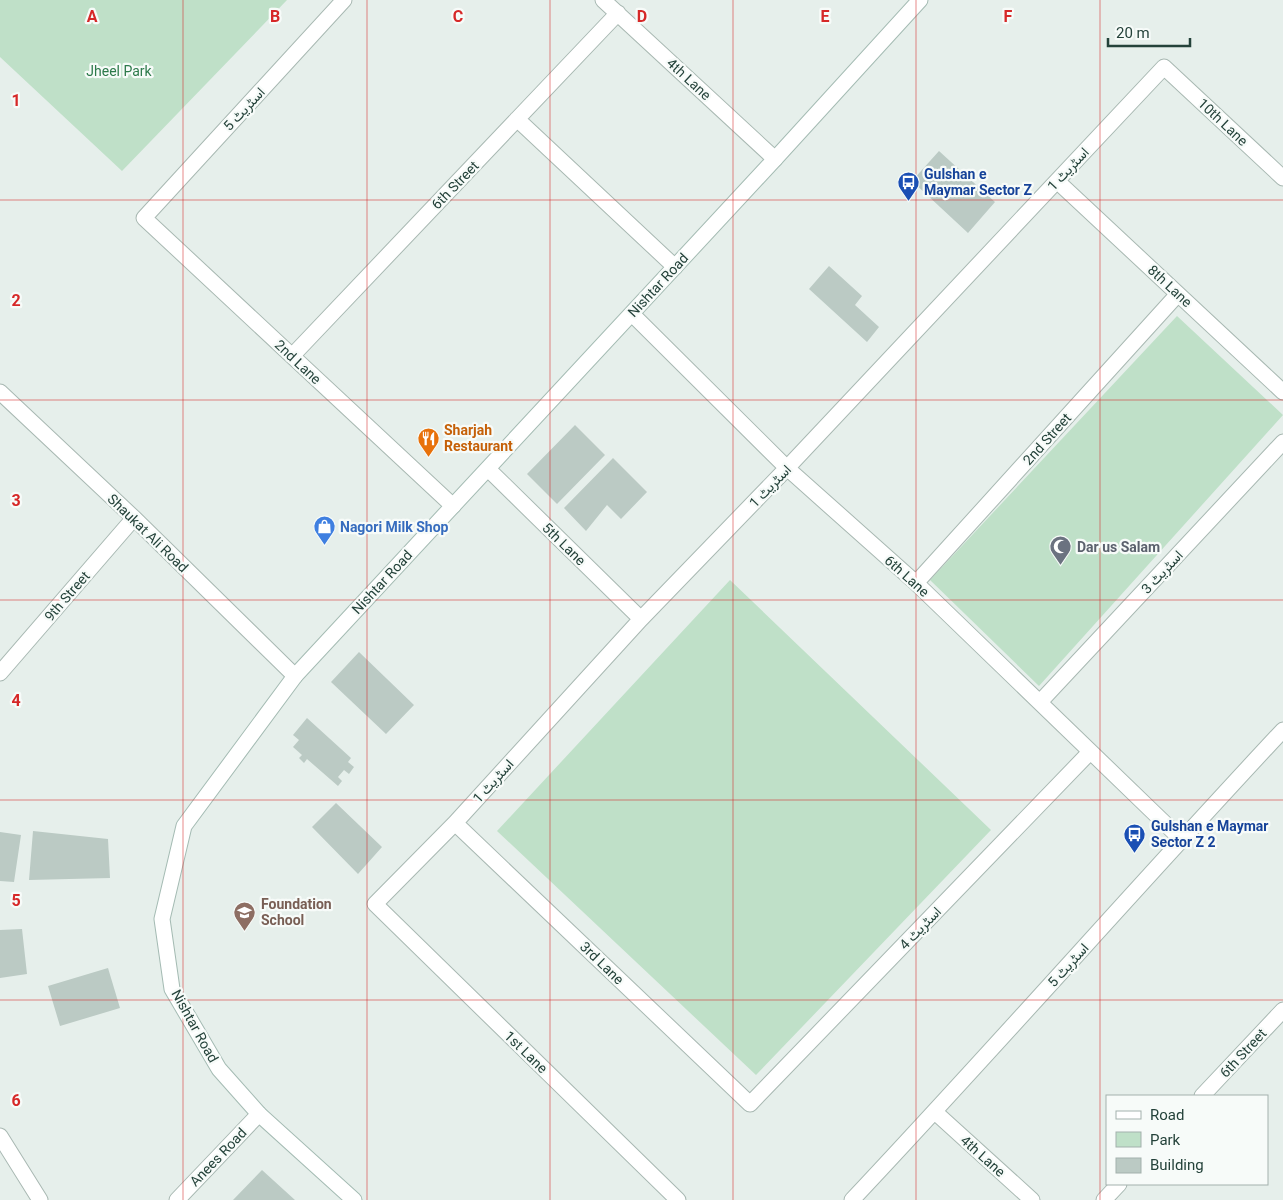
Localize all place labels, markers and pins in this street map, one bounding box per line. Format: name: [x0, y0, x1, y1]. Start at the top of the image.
place label: Gulshan e Maymar Sector Z: [924, 166, 1032, 198]
bus stop icon: Gulshan e Maymar Sector Z: [896, 170, 920, 201]
place label: Sharjah Restaurant: [444, 422, 513, 454]
restaurant icon: Sharjah Restaurant: [416, 426, 440, 457]
shop icon: Nagori Milk Shop: [312, 515, 336, 546]
place label: Nagori Milk Shop: [340, 519, 449, 535]
mosque icon: Dar us Salam: [1049, 535, 1073, 566]
place label: Dar us Salam: [1077, 539, 1160, 555]
place label: Gulshan e Maymar Sector Z 2: [1151, 818, 1268, 850]
bus stop icon: Gulshan e Maymar Sector Z 2: [1123, 822, 1147, 853]
place label: Foundation School: [261, 896, 332, 928]
school or university icon: Foundation School: [233, 900, 257, 931]

